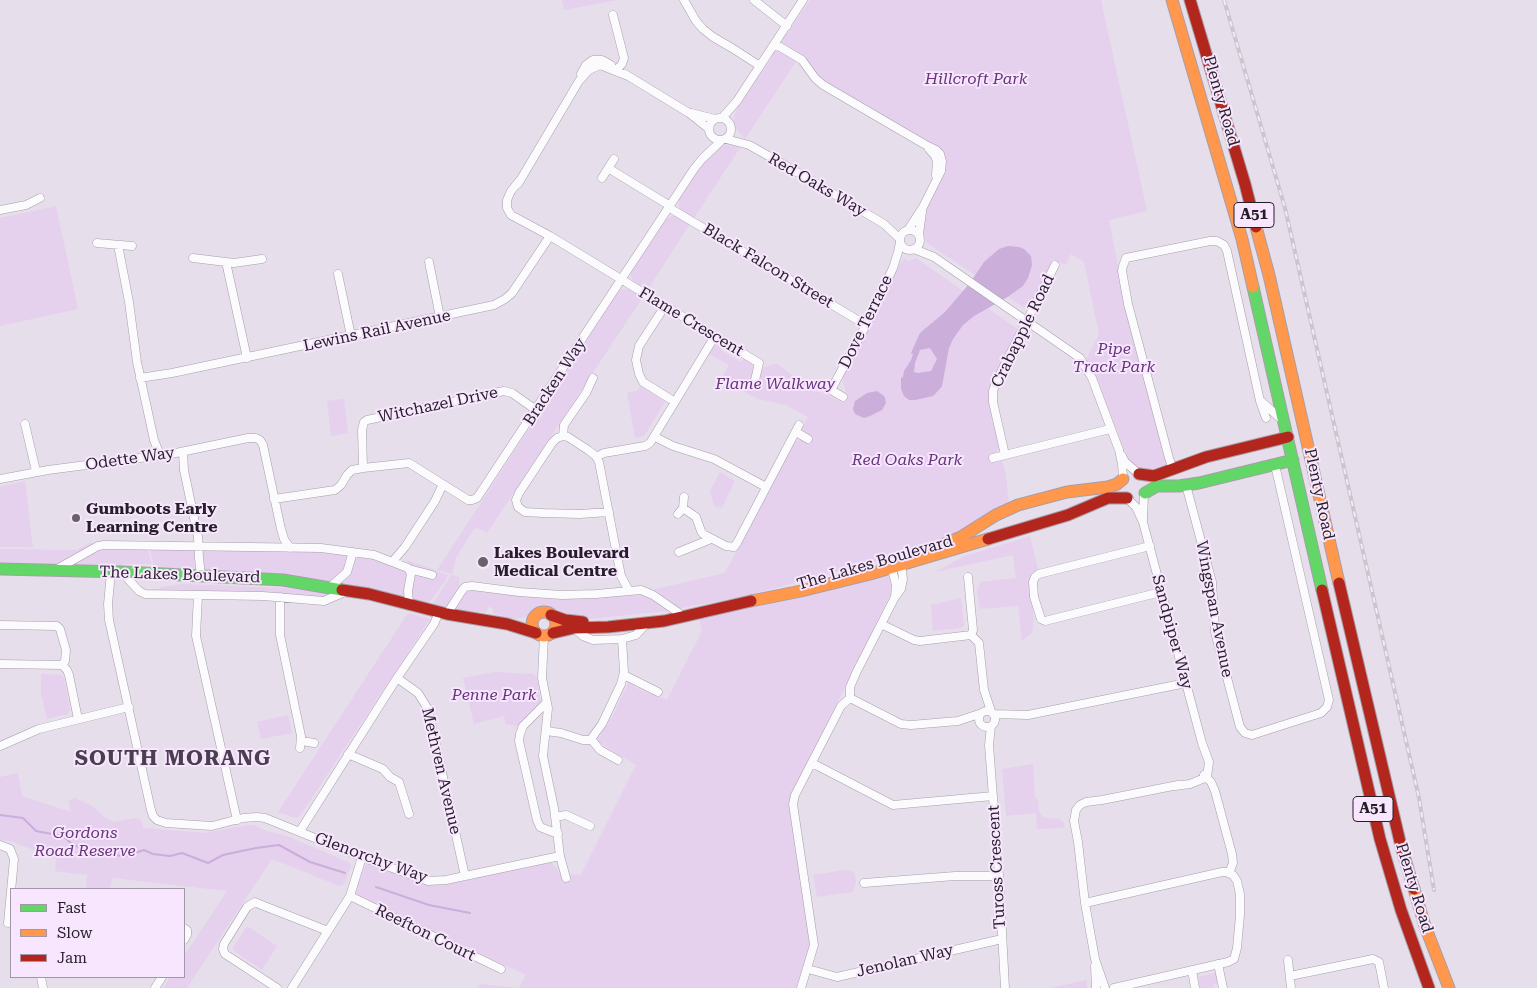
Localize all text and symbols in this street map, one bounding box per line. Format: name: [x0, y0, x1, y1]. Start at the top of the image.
street label: Plenty Road: [1199, 54, 1243, 148]
park label: Hillcroft Park: [925, 69, 1027, 89]
street label: Red Oaks Way: [764, 149, 870, 221]
road number: A51: [1234, 202, 1274, 228]
street label: Black Falcon Street: [699, 219, 837, 313]
street label: Crabapple Road: [987, 271, 1059, 391]
street label: Dove Terrace: [835, 272, 897, 372]
street label: Flame Crescent: [635, 283, 747, 361]
street label: Lewins Rail Avenue: [302, 306, 452, 356]
street label: Bracken Way: [520, 335, 590, 429]
park label: Pipe Track Park: [1073, 339, 1155, 377]
park label: Flame Walkway: [715, 374, 835, 394]
street label: Witchazel Drive: [376, 383, 500, 427]
street label: Odette Way: [84, 443, 176, 475]
street label: Plenty Road: [1300, 446, 1338, 542]
park label: Red Oaks Park: [852, 450, 962, 470]
place label: Gumboots Early Learning Centre: [86, 499, 218, 537]
marker: Gumboots Early Learning Centre: [70, 512, 82, 524]
street label: The Lakes Boulevard: [795, 532, 955, 594]
street label: Wingspan Avenue: [1191, 539, 1237, 679]
place label: Lakes Boulevard Medical Centre: [494, 543, 629, 581]
marker: Lakes Boulevard Medical Centre: [476, 555, 490, 569]
street label: The Lakes Boulevard: [99, 563, 261, 587]
street label: Sandpiper Way: [1147, 573, 1197, 691]
park label: Penne Park: [452, 685, 536, 705]
street label: Methven Avenue: [417, 706, 465, 836]
district label: SOUTH MORANG: [73, 746, 273, 772]
road number: A51: [1353, 796, 1393, 822]
street label: Tuross Crescent: [984, 804, 1010, 930]
park label: Gordons Road Reserve: [34, 823, 136, 861]
street label: Glenorchy Way: [312, 829, 430, 887]
street label: Plenty Road: [1391, 841, 1437, 935]
legend: [10, 888, 185, 978]
text: Fast: [57, 899, 86, 917]
street label: Reefton Court: [372, 900, 478, 966]
text: Slow: [57, 924, 92, 942]
street label: Jenolan Way: [855, 941, 955, 981]
text: Jam: [57, 949, 87, 967]

